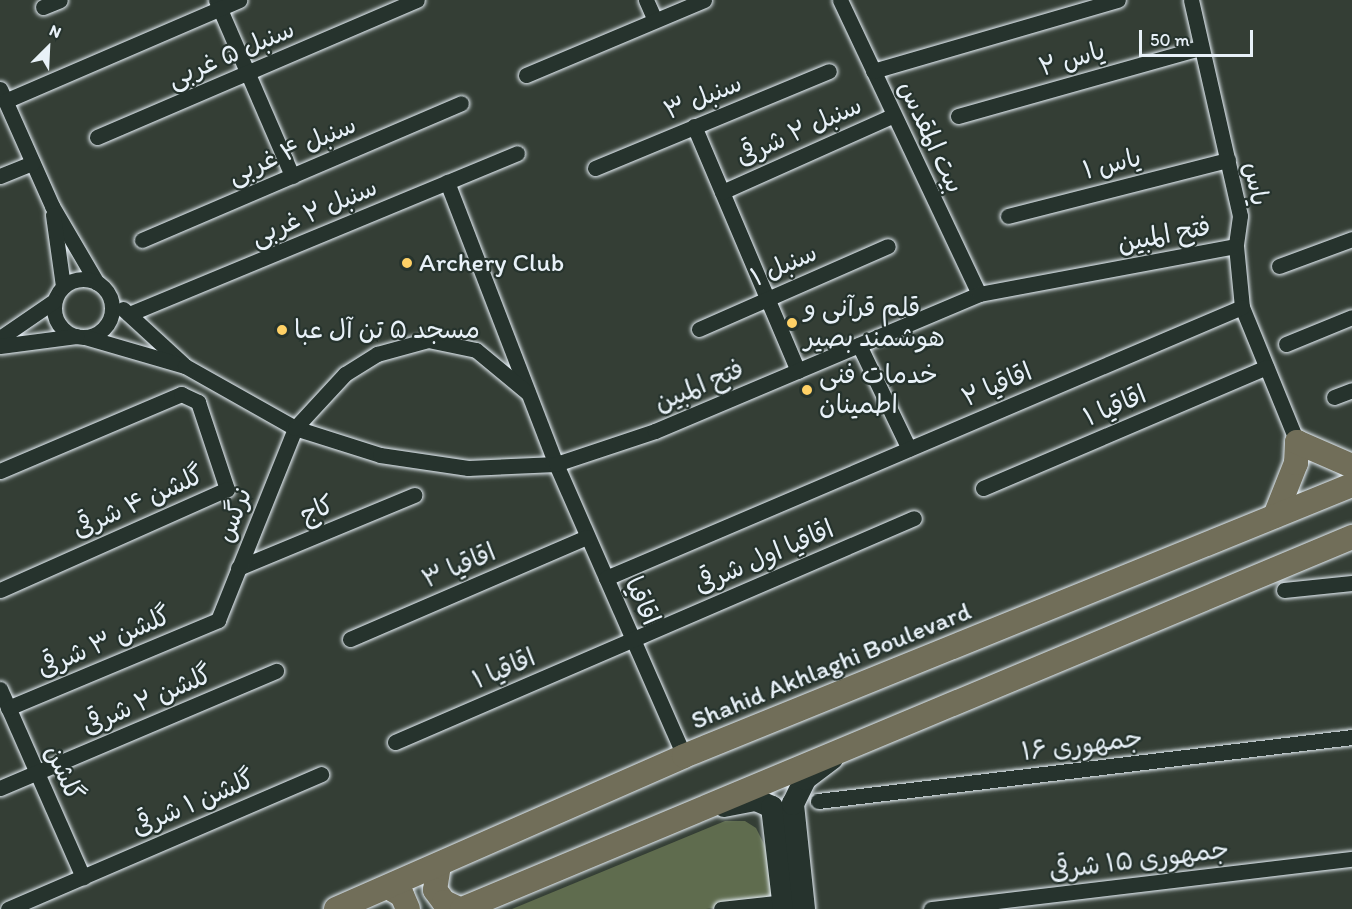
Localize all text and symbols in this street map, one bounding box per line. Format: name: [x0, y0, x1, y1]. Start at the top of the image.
street label: سنبل ۵ غربی: [163, 13, 299, 95]
north arrow: [18, 18, 78, 78]
scale bar: [1142, 18, 1256, 56]
text: N: [47, 20, 64, 42]
text: 50 m: [1150, 29, 1190, 51]
street label: یاس ۲: [1035, 35, 1109, 83]
street label: سنبل ۳: [659, 67, 747, 127]
street label: بیت المقدس: [891, 76, 971, 198]
street label: سنبل ۲ شرقی: [731, 89, 867, 173]
street label: سنبل ۴ غربی: [223, 109, 361, 191]
street label: یاس ۱: [1080, 142, 1144, 186]
street label: یاس: [1237, 160, 1275, 208]
street label: سنبل ۲ غربی: [246, 171, 382, 253]
street label: فتح المبین: [1115, 211, 1213, 259]
street label: سنبل ۱: [746, 237, 822, 293]
place label: Archery Club: [419, 247, 564, 279]
marker: Archery Club: [400, 256, 414, 270]
place label: قلم قرآنی و هوشمند بصیر: [804, 292, 945, 354]
place label: مسجد ۵ تن آل عبا: [294, 314, 480, 346]
marker: قلم قرآنی و هوشمند بصیر: [785, 316, 799, 330]
marker: مسجد ۵ تن آل عبا: [275, 323, 289, 337]
street label: فتح المبین: [650, 353, 748, 419]
street label: اقاقیا ۲: [957, 356, 1037, 414]
place label: خدمات فنی اطمینان: [819, 359, 938, 420]
street label: اقاقیا ۱: [1079, 379, 1151, 433]
marker: خدمات فنی اطمینان: [800, 383, 814, 397]
street label: گلشن ۴ شرقی: [68, 459, 208, 545]
street label: نرگس: [209, 483, 259, 547]
street label: کاج: [295, 489, 339, 531]
street label: اقاقیا اول شرقی: [689, 514, 839, 600]
street label: اقاقیا ۳: [417, 537, 501, 595]
street label: اقاقیا: [618, 572, 666, 630]
street label: Shahid Akhlaghi Boulevard: [686, 595, 976, 737]
street label: گلشن ۳ شرقی: [32, 600, 176, 684]
street label: اقاقیا ۱: [468, 642, 540, 696]
street label: گلشن ۲ شرقی: [77, 659, 217, 741]
street label: جمهوری ۱۶: [1020, 722, 1144, 768]
street label: گلشن: [38, 740, 90, 806]
street label: گلشن ۱ شرقی: [127, 763, 259, 843]
street label: جمهوری ۱۵ شرقی: [1047, 833, 1231, 887]

